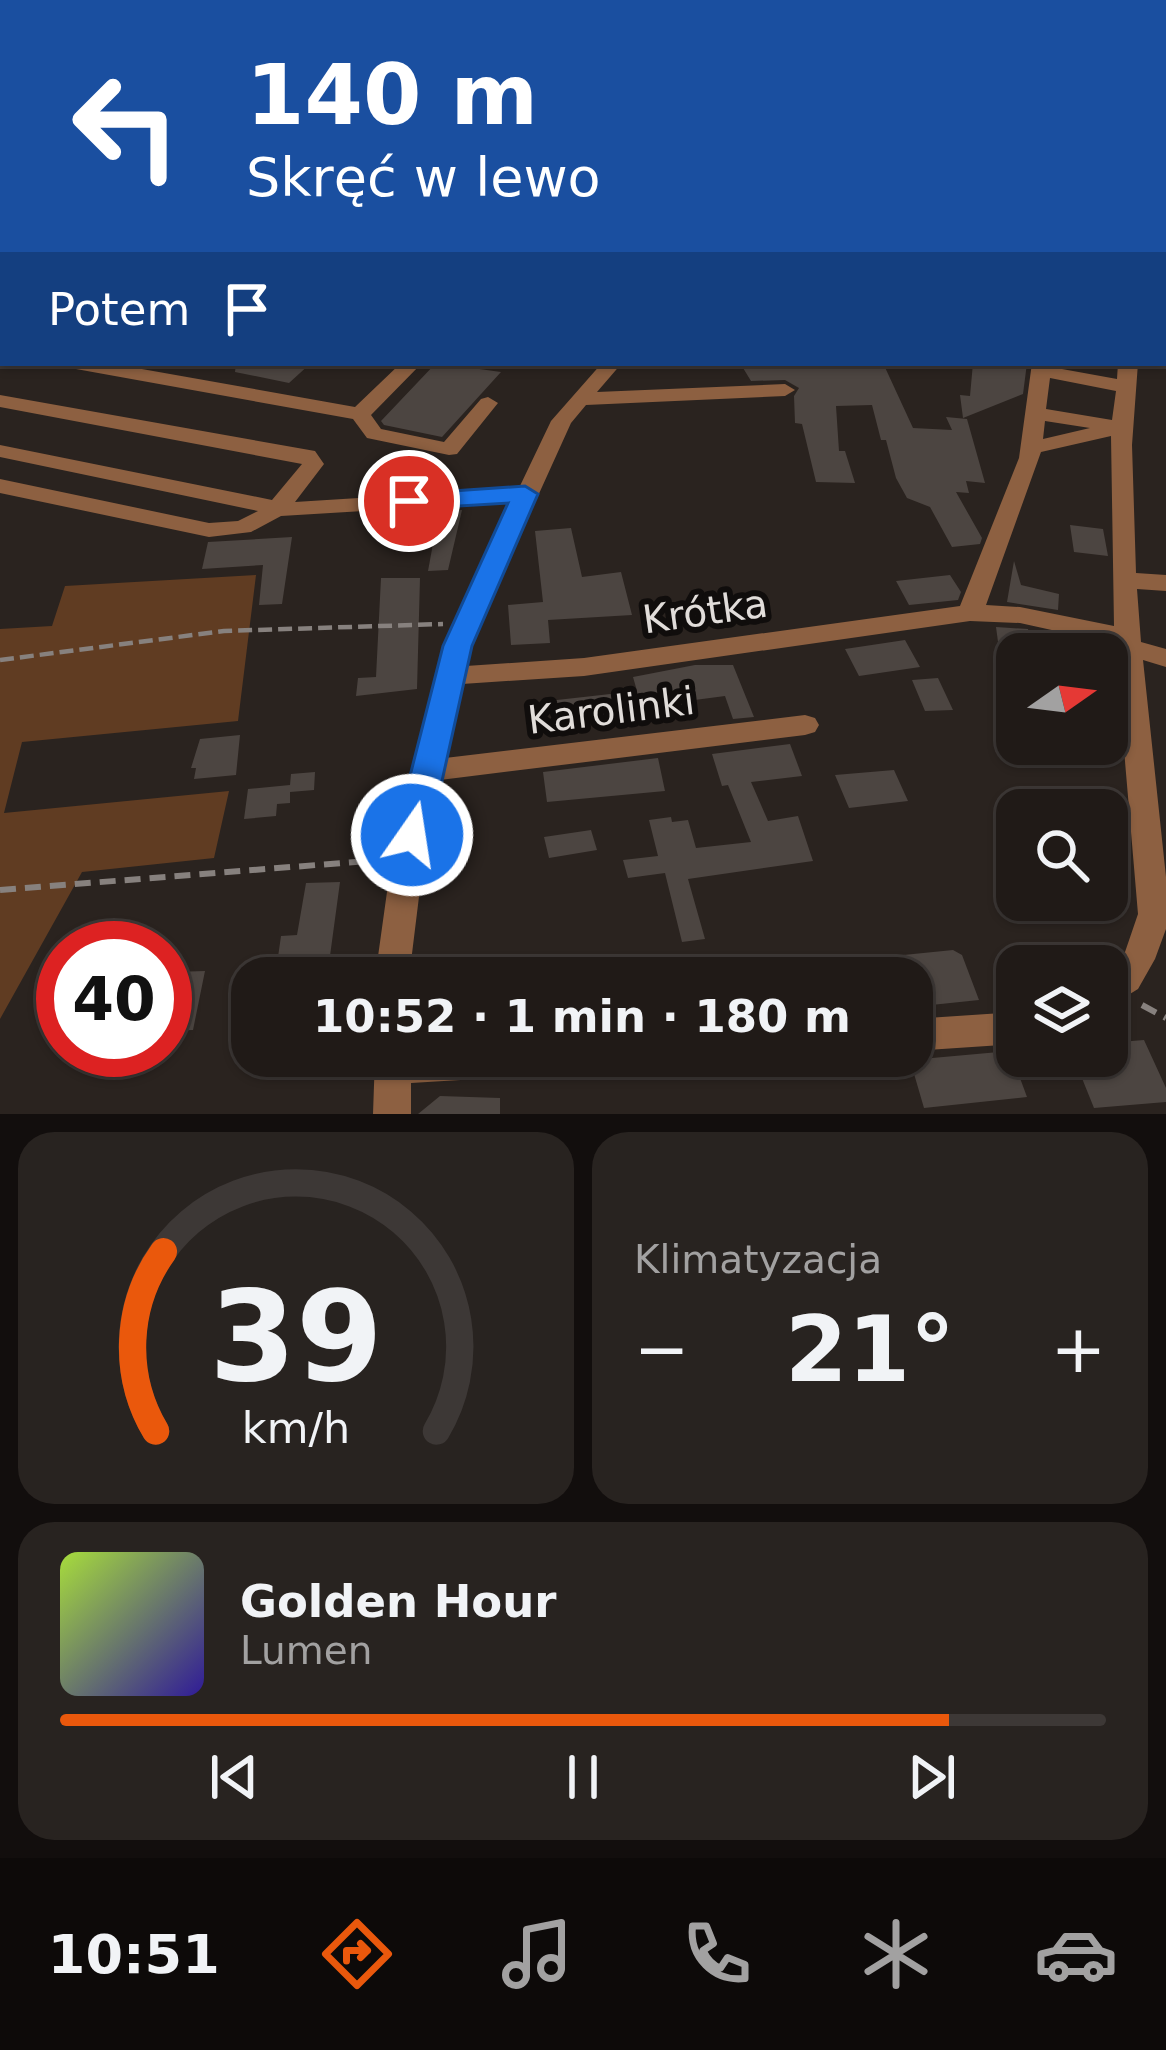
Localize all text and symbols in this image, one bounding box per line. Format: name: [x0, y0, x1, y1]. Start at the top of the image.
text: 140 m: [246, 46, 538, 144]
icon: left: [48, 48, 204, 204]
text: Skręć w lewo: [246, 146, 601, 209]
icon: arrive: [214, 276, 280, 342]
text: Potem: [48, 283, 190, 336]
pin: [358, 450, 460, 552]
icon: arrive: [376, 468, 442, 534]
street label: Krótka: [640, 580, 770, 643]
north arrow: [996, 633, 1128, 765]
map controls: [996, 633, 1128, 1077]
street label: Karolinki: [525, 678, 697, 743]
position arrow: [349, 772, 475, 898]
button: search: [996, 789, 1128, 921]
speed limit sign: 40: [36, 921, 192, 1077]
button: layers: [996, 945, 1128, 1077]
text: 10:52 · 1 min · 180 m: [313, 990, 851, 1043]
text: Klimatyzacja: [634, 1237, 882, 1282]
text: 39: [209, 1264, 383, 1409]
text: 21°: [785, 1297, 955, 1402]
text: −: [634, 1311, 689, 1388]
text: +: [1051, 1311, 1106, 1388]
text: km/h: [242, 1403, 350, 1453]
text: Golden Hour: [240, 1575, 557, 1628]
text: Lumen: [240, 1628, 372, 1673]
icon: previous: [201, 1744, 267, 1810]
icon: pause: [550, 1744, 616, 1810]
icon: next: [899, 1744, 965, 1810]
icon: directions: [315, 1912, 399, 1996]
icon: music: [495, 1912, 579, 1996]
icon: phone: [675, 1912, 759, 1996]
icon: climate: [854, 1912, 938, 1996]
icon: car: [1034, 1912, 1118, 1996]
text: 10:51: [48, 1923, 220, 1986]

